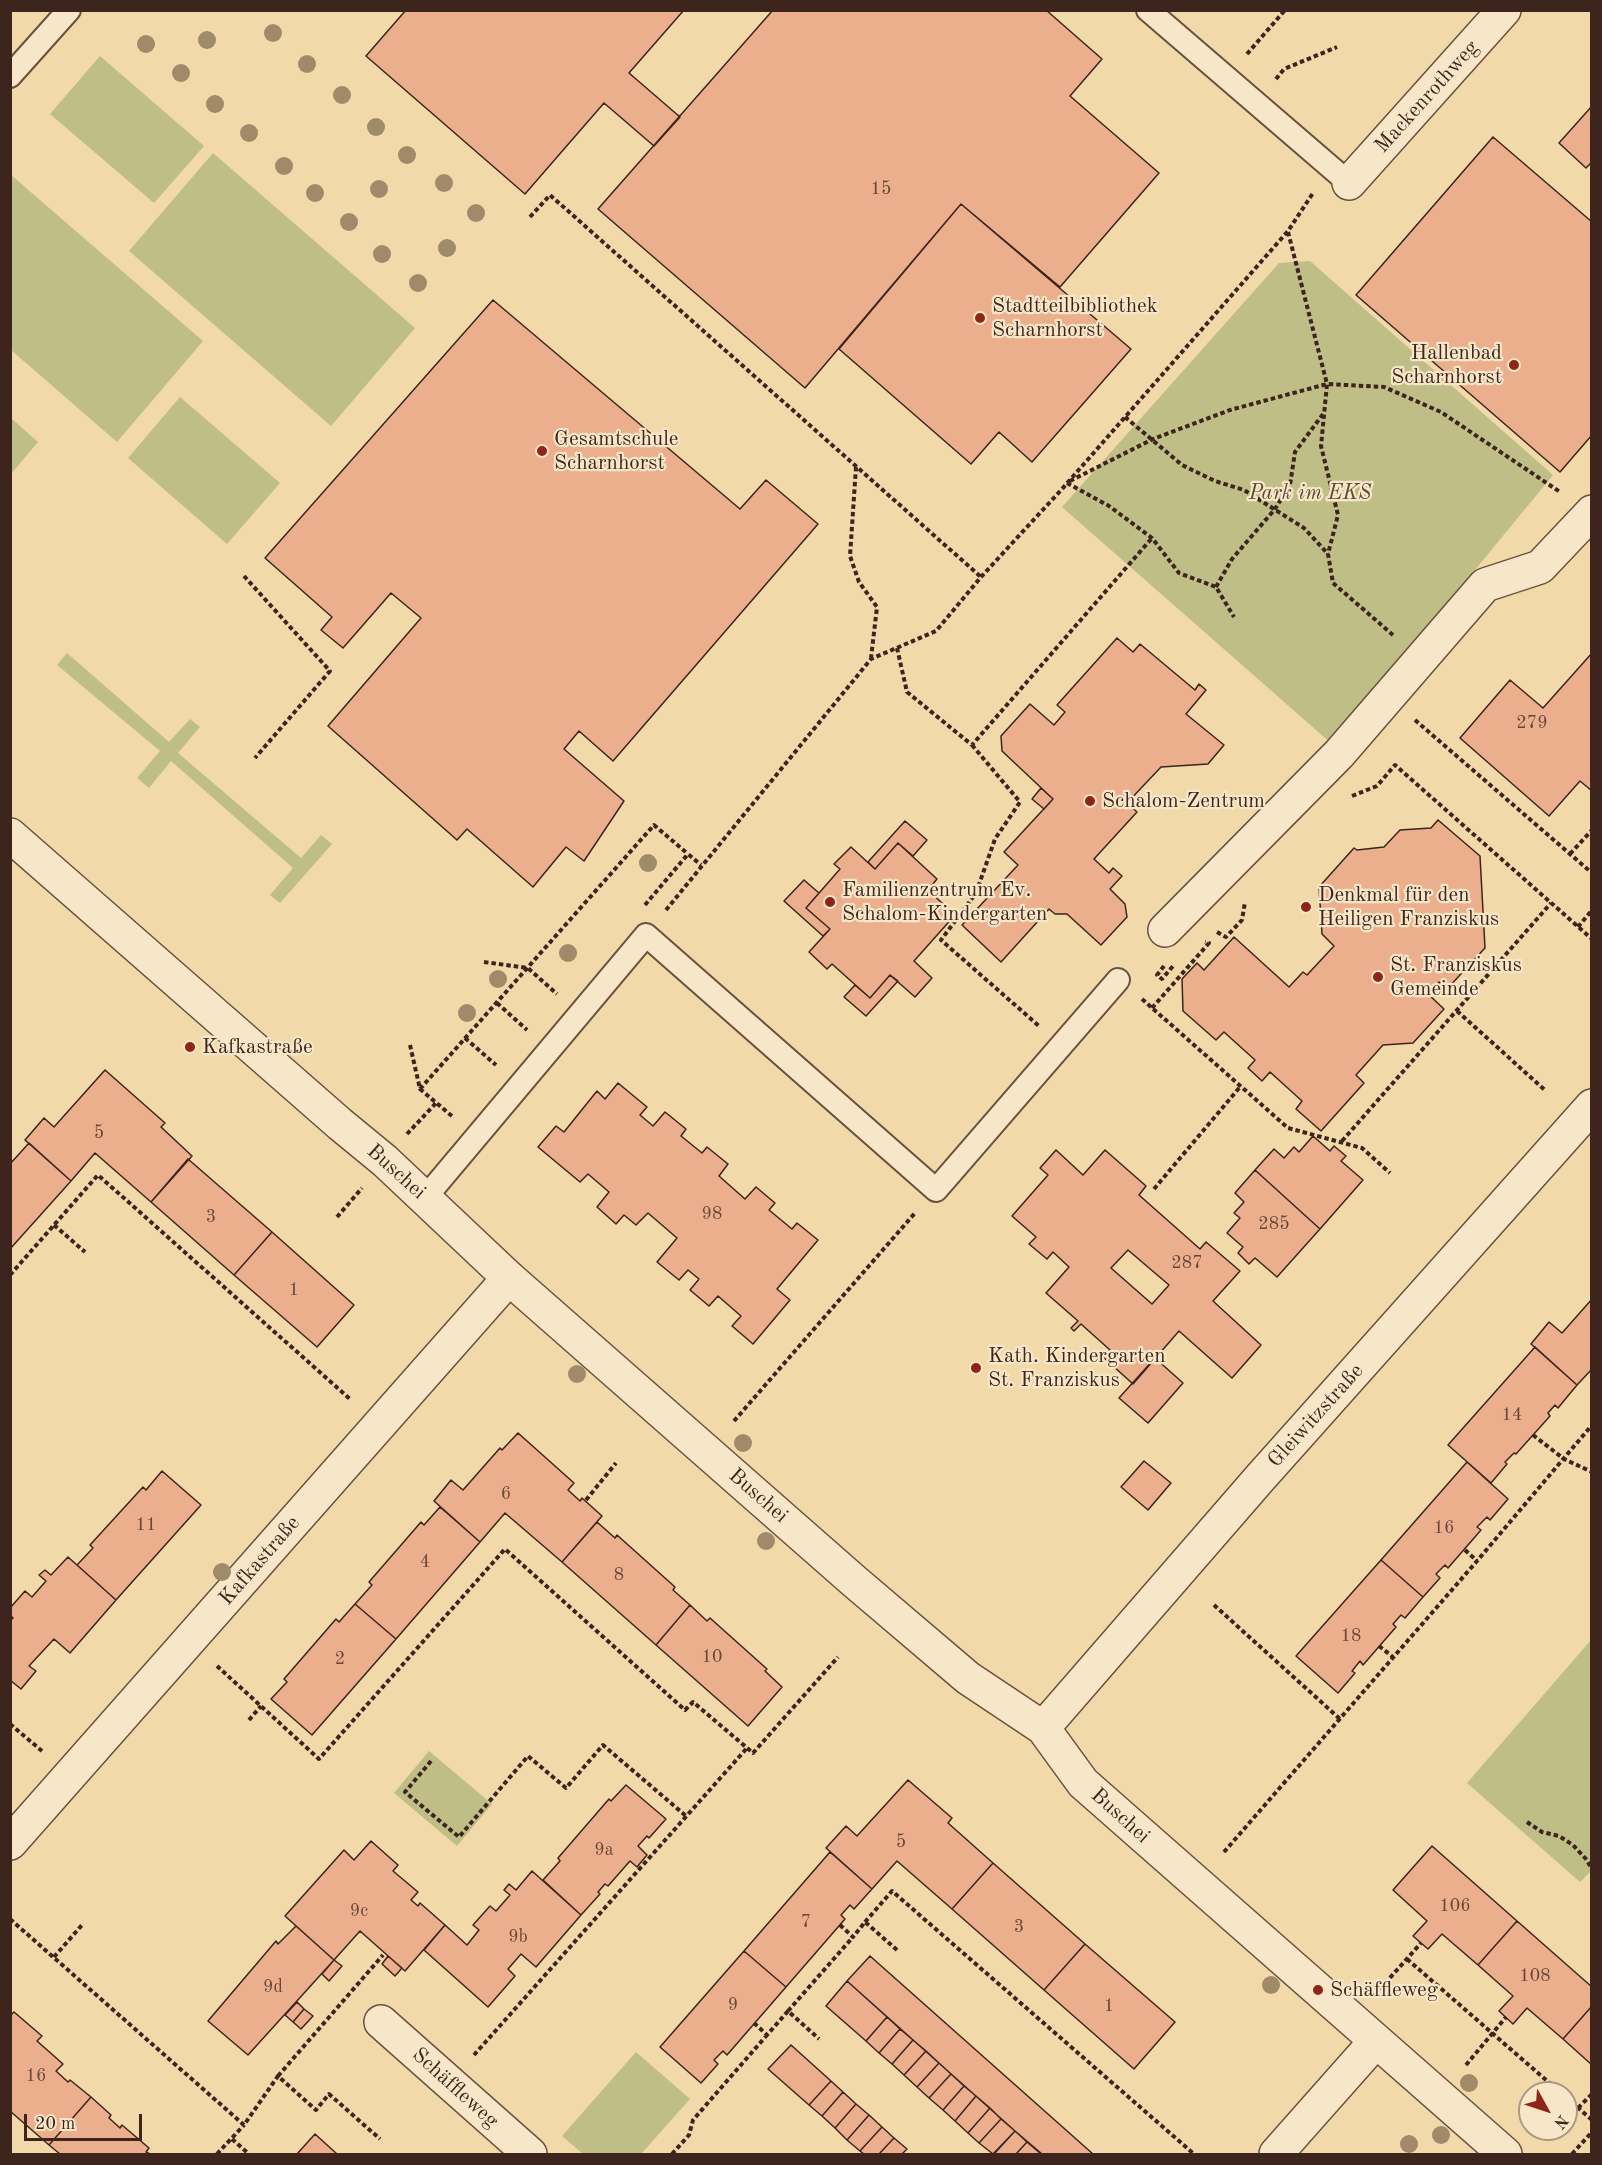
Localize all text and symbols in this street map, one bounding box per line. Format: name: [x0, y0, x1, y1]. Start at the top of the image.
street label: Mackenrothweg: [1370, 35, 1484, 159]
house number: 15: [871, 178, 891, 200]
place label: Stadtteilbibliothek Scharnhorst: [992, 293, 1158, 343]
marker: Stadtteilbibliothek Scharnhorst: [973, 311, 987, 325]
place label: Hallenbad Scharnhorst: [1391, 340, 1502, 390]
marker: Hallenbad Scharnhorst: [1507, 358, 1521, 372]
place label: Gesamtschule Scharnhorst: [554, 426, 679, 476]
marker: Gesamtschule Scharnhorst: [535, 444, 549, 458]
park label: Park im EKS: [1249, 480, 1371, 506]
house number: 279: [1516, 712, 1548, 734]
place label: Schalom-Zentrum: [1102, 788, 1265, 814]
marker: Schalom-Zentrum: [1083, 794, 1097, 808]
place label: Familienzentrum Ev. Schalom-Kindergarten: [842, 877, 1047, 927]
place label: Denkmal für den Heiligen Franziskus: [1318, 882, 1499, 932]
marker: Familienzentrum Ev. Schalom-Kindergarten: [823, 895, 837, 909]
marker: Denkmal für den Heiligen Franziskus: [1299, 900, 1313, 914]
place label: St. Franziskus Gemeinde: [1390, 952, 1522, 1002]
marker: St. Franziskus Gemeinde: [1371, 970, 1385, 984]
place label: Kafkastraße: [202, 1034, 313, 1060]
marker: Kafkastraße: [183, 1040, 197, 1054]
house number: 5: [94, 1122, 104, 1144]
street label: Buschei: [361, 1139, 431, 1205]
house number: 98: [702, 1203, 722, 1225]
house number: 3: [206, 1206, 216, 1228]
house number: 285: [1258, 1213, 1290, 1235]
house number: 287: [1171, 1252, 1203, 1274]
house number: 1: [289, 1279, 299, 1301]
place label: Kath. Kindergarten St. Franziskus: [988, 1343, 1166, 1393]
street label: Gleiwitzstraße: [1263, 1359, 1369, 1473]
marker: Kath. Kindergarten St. Franziskus: [969, 1361, 983, 1375]
house number: 14: [1502, 1404, 1522, 1426]
street label: Buschei: [723, 1463, 793, 1529]
house number: 6: [501, 1483, 511, 1505]
street label: Kafkastraße: [214, 1511, 306, 1611]
house number: 11: [136, 1514, 156, 1536]
house number: 16: [1434, 1517, 1454, 1539]
house number: 4: [420, 1551, 430, 1573]
house number: 8: [614, 1564, 624, 1586]
house number: 18: [1341, 1625, 1361, 1647]
house number: 10: [702, 1646, 722, 1668]
house number: 2: [335, 1648, 345, 1670]
street label: Buschei: [1085, 1783, 1155, 1849]
house number: 5: [896, 1831, 906, 1853]
house number: 9a: [594, 1839, 614, 1861]
house number: 106: [1439, 1895, 1471, 1917]
house number: 9c: [350, 1900, 368, 1922]
house number: 7: [801, 1911, 811, 1933]
house number: 3: [1014, 1916, 1024, 1938]
house number: 9b: [508, 1926, 528, 1948]
house number: 108: [1519, 1965, 1551, 1987]
house number: 9d: [263, 1976, 283, 1998]
place label: Schäffleweg: [1330, 1977, 1438, 2003]
marker: Schäffleweg: [1311, 1983, 1325, 1997]
house number: 9: [728, 1994, 738, 2016]
house number: 1: [1104, 1995, 1114, 2017]
street label: Schäffleweg: [406, 2043, 504, 2133]
house number: 16: [26, 2065, 46, 2087]
north arrow: [1518, 2081, 1578, 2141]
scale bar: [27, 2102, 146, 2140]
text: N: [1550, 2111, 1570, 2131]
text: 20 m: [35, 2115, 75, 2133]

